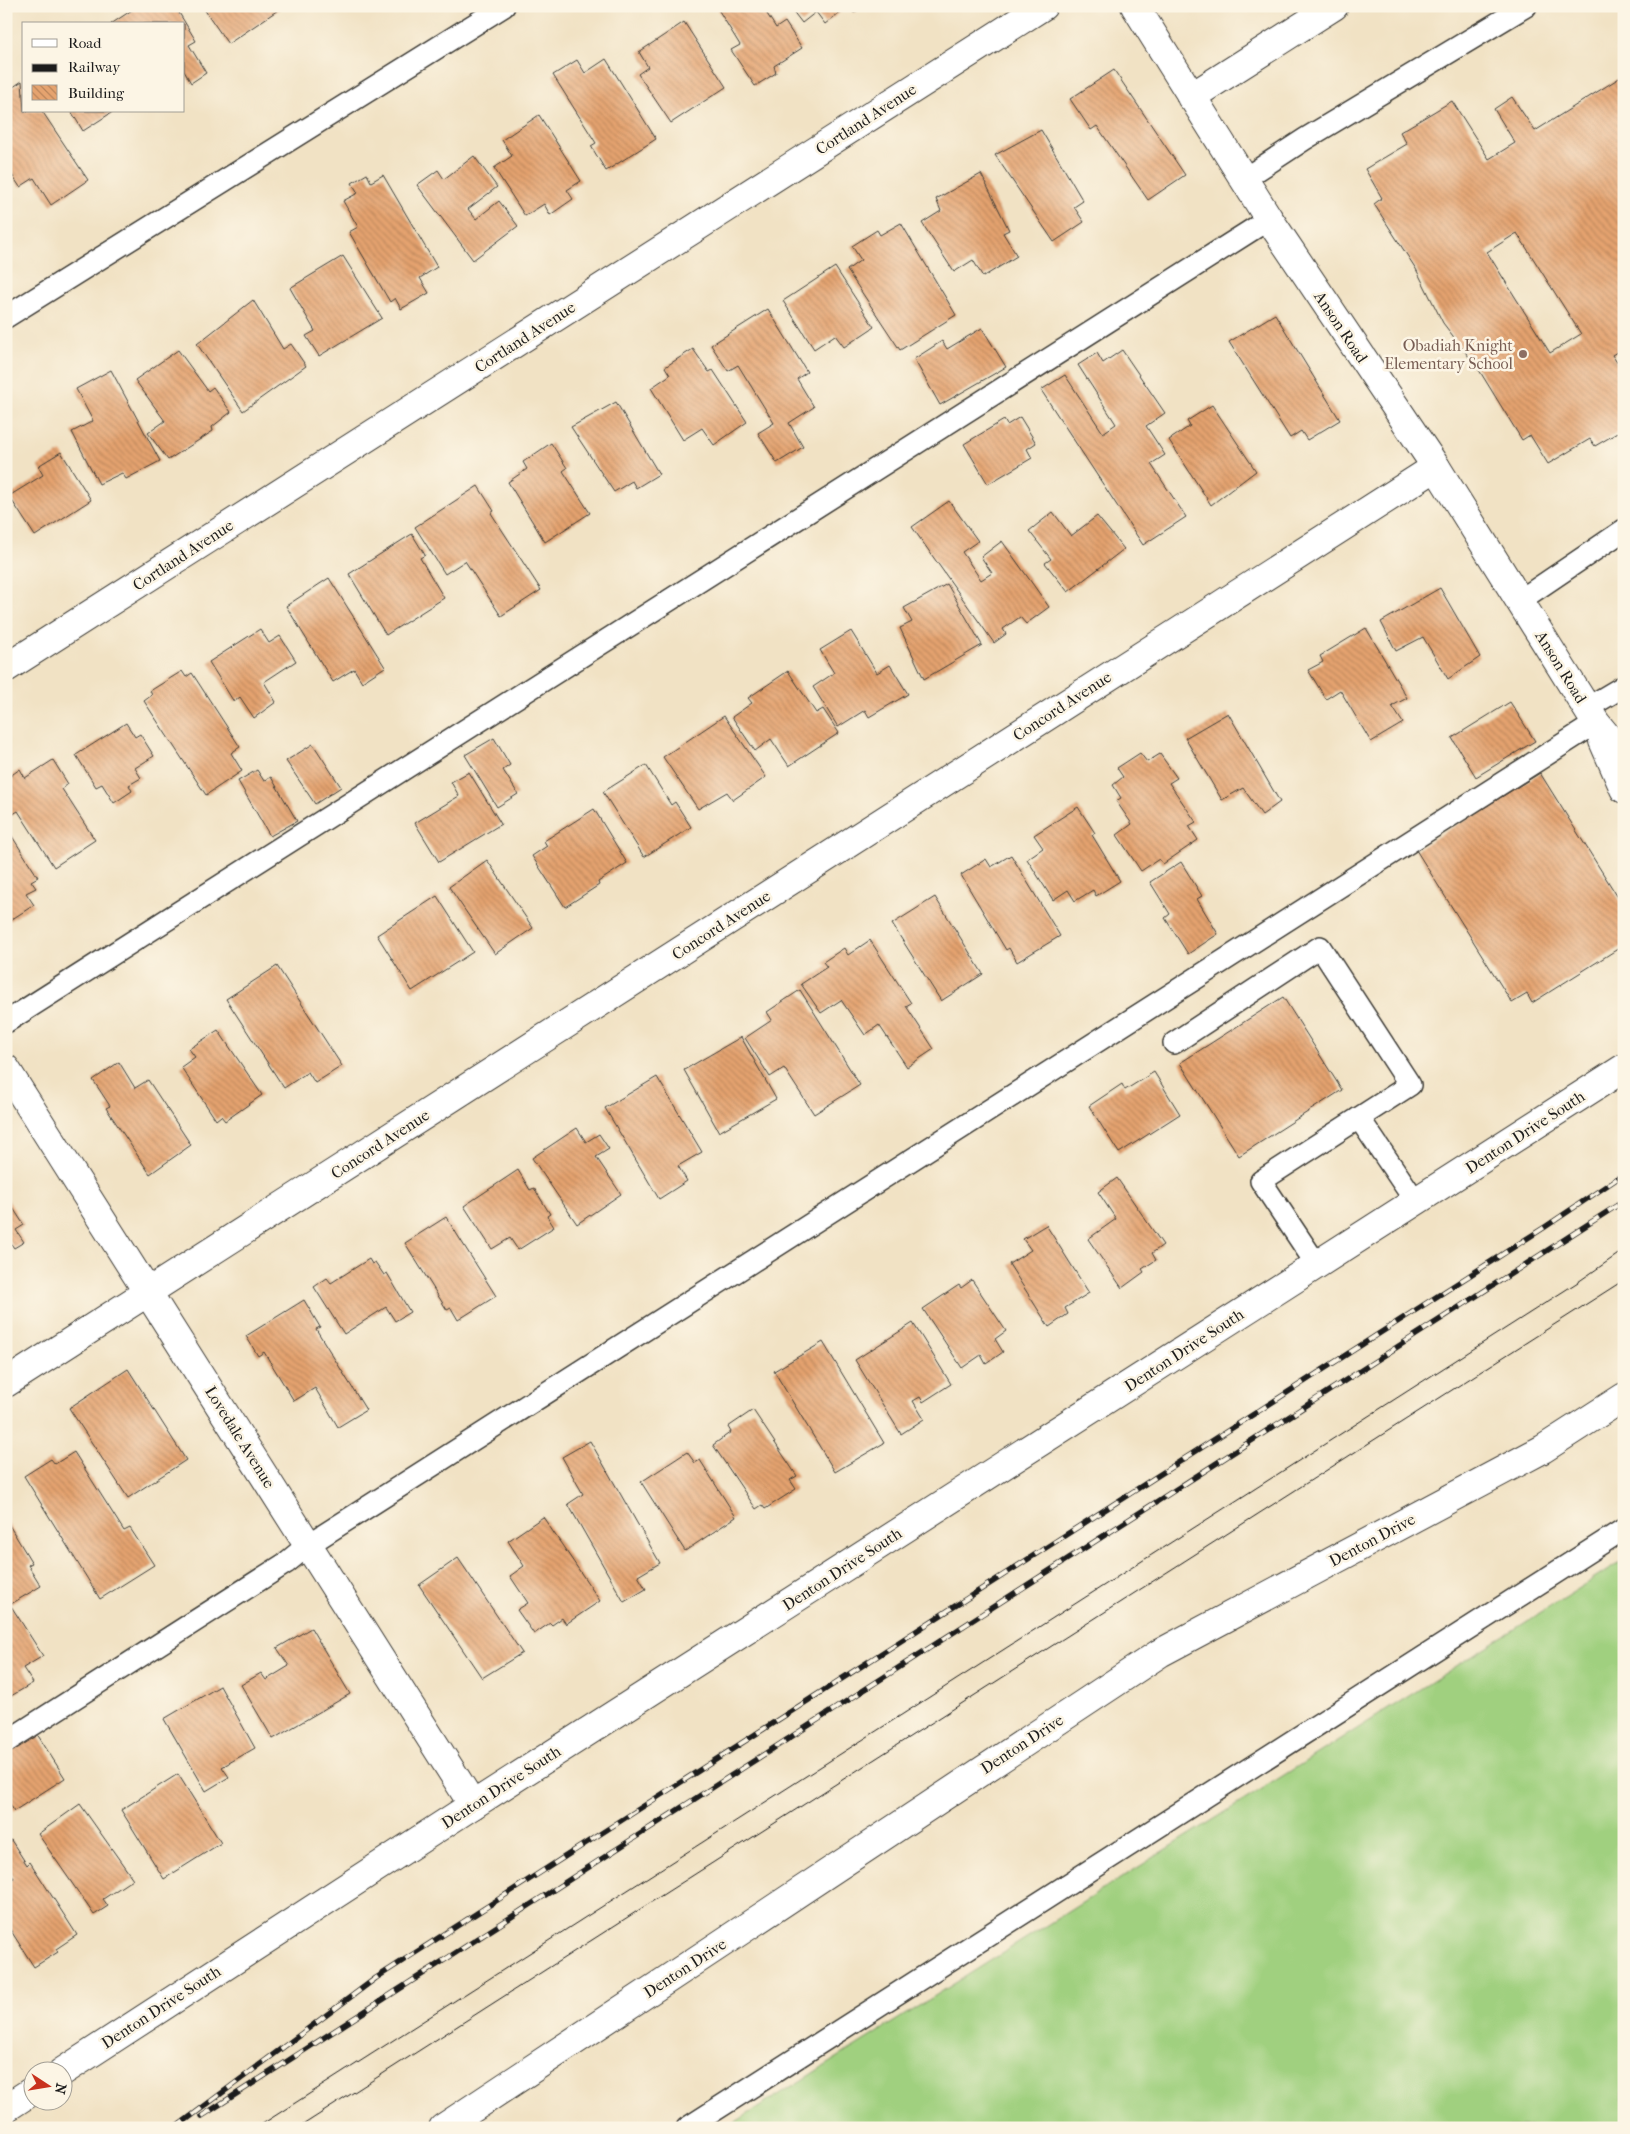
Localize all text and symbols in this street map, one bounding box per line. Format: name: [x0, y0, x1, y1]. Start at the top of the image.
legend: [22, 22, 185, 112]
text: Road: [68, 34, 102, 52]
text: Railway: [68, 58, 121, 76]
street label: Cortland Avenue: [812, 79, 920, 159]
text: Building: [68, 84, 125, 102]
street label: Anson Road: [1310, 287, 1372, 367]
street label: Cortland Avenue: [471, 297, 579, 377]
place label: Obadiah Knight Elementary School: [1384, 336, 1514, 373]
marker: Obadiah Knight Elementary School: [1517, 348, 1529, 360]
street label: Cortland Avenue: [129, 515, 237, 595]
street label: Anson Road: [1531, 626, 1591, 707]
street label: Concord Avenue: [1009, 667, 1115, 745]
street label: Concord Avenue: [668, 886, 774, 964]
street label: Denton Drive South: [1462, 1086, 1588, 1178]
street label: Concord Avenue: [327, 1105, 433, 1183]
street label: Denton Drive South: [1121, 1304, 1247, 1396]
street label: Lovedale Avenue: [201, 1383, 279, 1492]
street label: Denton Drive: [1326, 1509, 1418, 1571]
street label: Denton Drive South: [779, 1523, 905, 1615]
street label: Denton Drive: [977, 1710, 1067, 1778]
street label: Denton Drive South: [438, 1741, 564, 1833]
street label: Denton Drive: [640, 1934, 730, 2002]
street label: Denton Drive South: [98, 1961, 224, 2053]
north arrow: [22, 2062, 72, 2112]
text: N: [51, 2082, 70, 2096]

